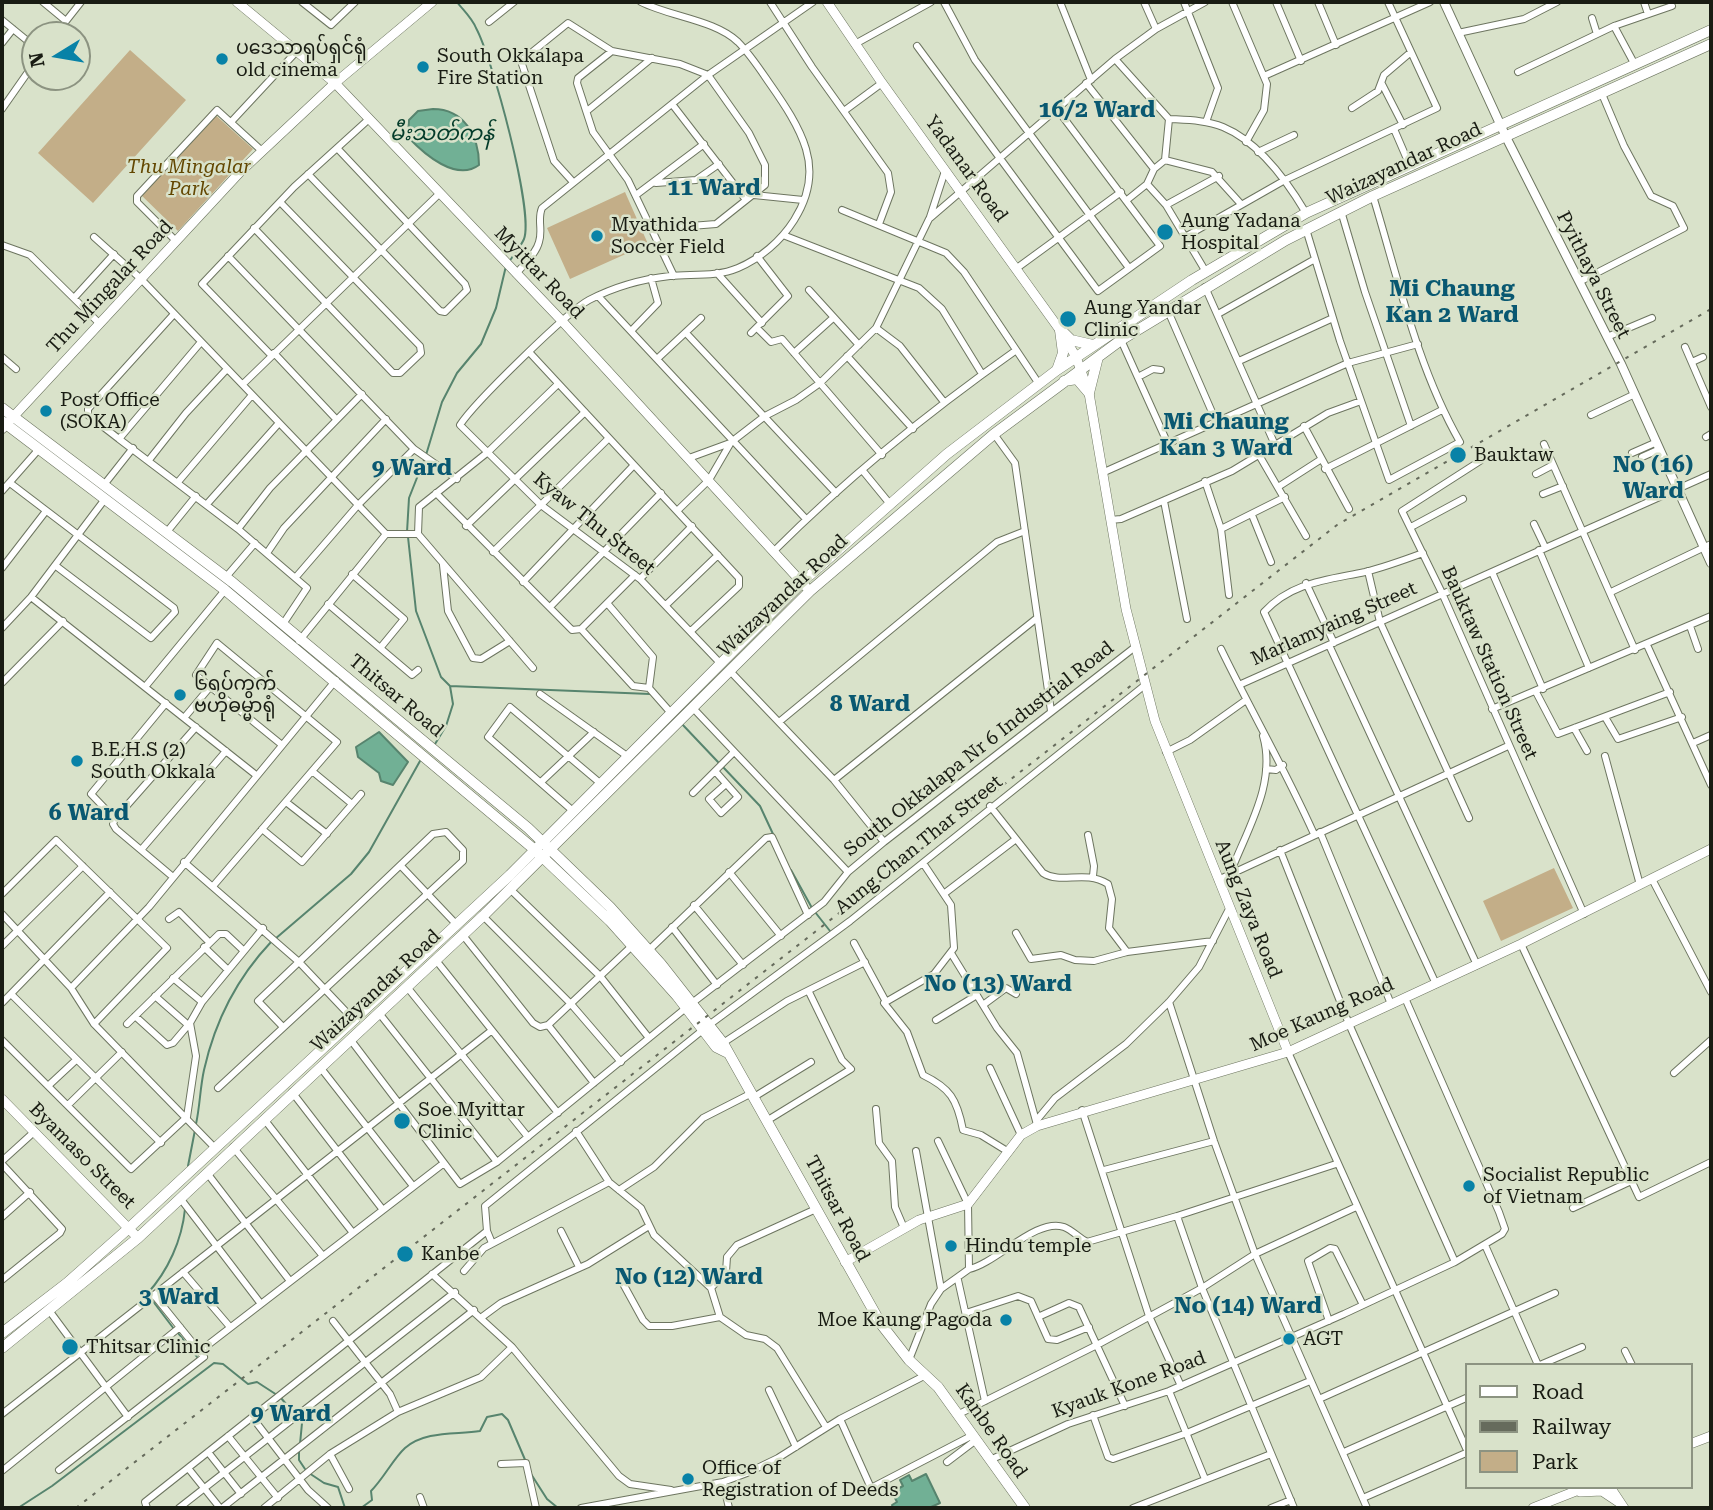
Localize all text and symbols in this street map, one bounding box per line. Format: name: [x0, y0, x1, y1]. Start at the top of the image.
north arrow: [21, 21, 91, 91]
place label: ပဒေသာရုပ်ရှင်ရုံ old cinema: [236, 37, 367, 81]
place label: South Okkalapa Fire Station: [437, 45, 584, 89]
text: N: [24, 50, 50, 69]
marker: ပဒေသာရုပ်ရှင်ရုံ old cinema: [214, 51, 230, 67]
marker: South Okkalapa Fire Station: [415, 59, 431, 75]
district label: 16/2 Ward: [1039, 96, 1155, 124]
street label: Yadanar Road: [920, 111, 1012, 227]
street label: Waizayandar Road: [1323, 118, 1485, 210]
water label: မီးသတ်ကန်: [390, 121, 494, 147]
park label: Thu Mingalar Park: [127, 156, 251, 200]
district label: 11 Ward: [667, 174, 761, 202]
street label: Pyithaya Street: [1551, 208, 1635, 342]
place label: Aung Yadana Hospital: [1181, 210, 1300, 254]
place label: Myathida Soccer Field: [611, 214, 725, 258]
street label: Thu Mingalar Road: [42, 216, 178, 358]
street label: Myittar Road: [489, 222, 589, 324]
marker: Aung Yadana Hospital: [1155, 222, 1175, 242]
marker: Myathida Soccer Field: [589, 228, 605, 244]
district label: Mi Chaung Kan 2 Ward: [1385, 275, 1519, 329]
place label: Aung Yandar Clinic: [1084, 297, 1201, 341]
marker: Aung Yandar Clinic: [1058, 309, 1078, 329]
place label: Post Office (SOKA): [60, 389, 160, 433]
marker: Post Office (SOKA): [38, 403, 54, 419]
district label: Mi Chaung Kan 3 Ward: [1159, 408, 1293, 462]
place label: Bauktaw: [1474, 444, 1553, 466]
marker: Bauktaw: [1448, 445, 1468, 465]
district label: No (16) Ward: [1613, 451, 1693, 505]
district label: 9 Ward: [372, 454, 452, 482]
street label: Kyaw Thu Street: [528, 468, 660, 580]
street label: Waizayandar Road: [714, 530, 852, 662]
street label: Bauktaw Station Street: [1436, 563, 1542, 763]
street label: Marlamyaing Street: [1248, 577, 1420, 671]
street label: South Okkalapa Nr 6 Industrial Road: [840, 637, 1118, 861]
street label: Thitsar Road: [344, 650, 448, 742]
place label: ၆ရပ်ကွက် ဗဟိုဓမ္မာရုံ: [194, 673, 276, 717]
marker: ၆ရပ်ကွက် ဗဟိုဓမ္မာရုံ: [172, 687, 188, 703]
district label: 8 Ward: [830, 690, 910, 718]
place label: B.E.H.S (2) South Okkala: [91, 739, 215, 783]
marker: B.E.H.S (2) South Okkala: [69, 753, 85, 769]
street label: Aung Chan Thar Street: [831, 771, 1007, 919]
district label: 6 Ward: [49, 799, 129, 827]
street label: Aung Zaya Road: [1210, 836, 1286, 982]
street label: Waizayandar Road: [307, 925, 445, 1057]
district label: No (13) Ward: [924, 970, 1072, 998]
street label: Moe Kaung Road: [1247, 973, 1397, 1057]
street label: Byamaso Street: [24, 1098, 140, 1214]
place label: Soe Myittar Clinic: [418, 1099, 525, 1143]
marker: Soe Myittar Clinic: [392, 1111, 412, 1131]
street label: Thitsar Road: [800, 1152, 874, 1266]
place label: Socialist Republic of Vietnam: [1483, 1164, 1649, 1208]
marker: Socialist Republic of Vietnam: [1461, 1178, 1477, 1194]
place label: Hindu temple: [965, 1235, 1091, 1257]
marker: Hindu temple: [943, 1238, 959, 1254]
place label: Kanbe: [421, 1243, 480, 1265]
marker: Kanbe: [395, 1244, 415, 1264]
district label: No (12) Ward: [615, 1263, 763, 1291]
district label: 3 Ward: [139, 1283, 219, 1311]
district label: No (14) Ward: [1174, 1292, 1322, 1320]
place label: Moe Kaung Pagoda: [817, 1309, 992, 1331]
marker: Moe Kaung Pagoda: [998, 1312, 1014, 1328]
place label: AGT: [1303, 1328, 1343, 1350]
marker: AGT: [1281, 1331, 1297, 1347]
place label: Thitsar Clinic: [86, 1336, 210, 1358]
marker: Thitsar Clinic: [60, 1337, 80, 1357]
street label: Kyauk Kone Road: [1049, 1347, 1209, 1423]
legend: [1464, 1363, 1692, 1489]
street label: Kanbe Road: [950, 1379, 1032, 1483]
text: Road: [1532, 1380, 1584, 1404]
district label: 9 Ward: [251, 1400, 331, 1428]
text: Railway: [1532, 1415, 1611, 1439]
text: Park: [1532, 1450, 1578, 1474]
place label: Office of Registration of Deeds: [702, 1457, 899, 1501]
marker: Office of Registration of Deeds: [680, 1471, 696, 1487]

